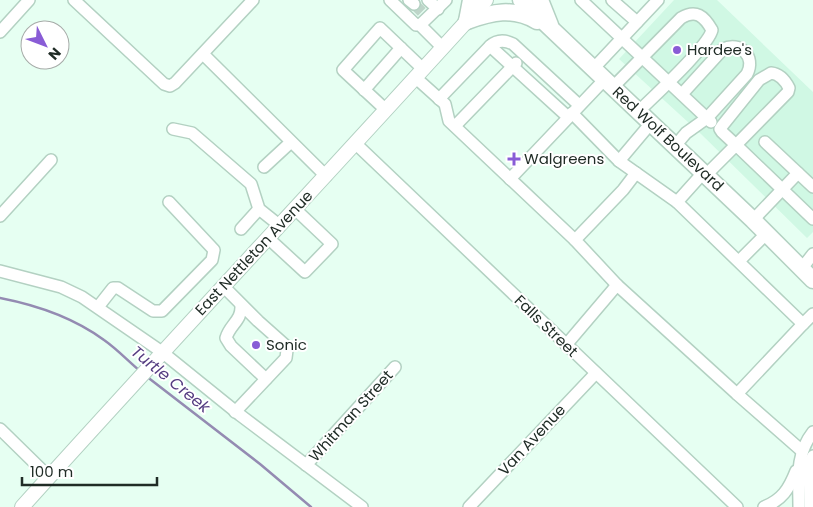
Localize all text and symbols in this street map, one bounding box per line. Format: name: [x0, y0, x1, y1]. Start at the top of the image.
north arrow: [20, 20, 70, 70]
place label: Hardee's: [687, 39, 752, 60]
text: N: [44, 43, 66, 64]
marker: Hardee's: [671, 44, 683, 56]
street label: Red Wolf Boulevard: [608, 81, 729, 196]
place label: Walgreens: [524, 148, 604, 169]
marker: Walgreens: [508, 153, 520, 165]
street label: East Nettleton Avenue: [190, 186, 317, 320]
street label: Falls Street: [510, 290, 583, 361]
place label: Sonic: [266, 334, 307, 355]
marker: Sonic: [250, 339, 262, 351]
water label: Turtle Creek: [126, 340, 216, 419]
street label: Whitman Street: [304, 365, 397, 466]
street label: Van Avenue: [493, 400, 570, 480]
scale bar: [22, 454, 158, 486]
text: 100 m: [30, 461, 73, 482]

